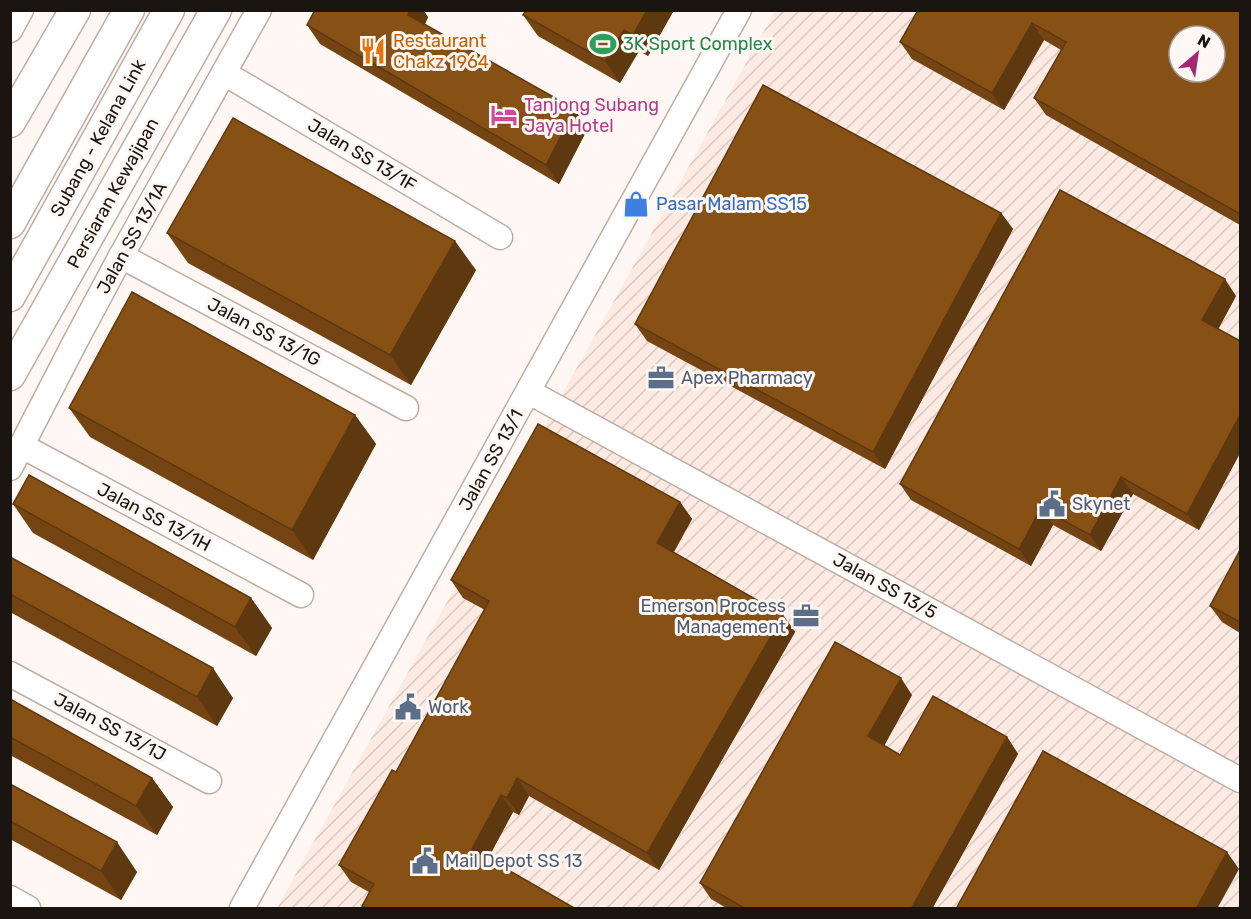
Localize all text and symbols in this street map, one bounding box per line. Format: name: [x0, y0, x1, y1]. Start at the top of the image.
north arrow: [1167, 24, 1227, 84]
sports icon: 3K Sport Complex: [588, 29, 618, 59]
place label: Restaurant Chakz 1964: [393, 30, 489, 73]
text: N: [1194, 30, 1214, 52]
place label: 3K Sport Complex: [623, 33, 773, 55]
restaurant icon: Restaurant Chakz 1964: [358, 36, 388, 66]
street label: Subang - Kelana Link: [46, 55, 151, 221]
place label: Tanjong Subang Jaya Hotel: [524, 94, 659, 137]
hotel icon: Tanjong Subang Jaya Hotel: [489, 100, 519, 130]
street label: Persiaran Kewajipan: [62, 114, 164, 272]
street label: Jalan SS 13/1F: [304, 114, 420, 196]
street label: Jalan SS 13/1A: [92, 178, 172, 298]
shop icon: Pasar Malam SS15: [621, 189, 651, 219]
place label: Pasar Malam SS15: [656, 193, 807, 215]
street label: Jalan SS 13/1G: [204, 293, 324, 371]
office icon: Apex Pharmacy: [646, 363, 676, 393]
place label: Apex Pharmacy: [681, 367, 813, 389]
street label: Jalan SS 13/1: [454, 405, 528, 515]
street label: Jalan SS 13/1H: [94, 478, 214, 556]
public building icon: Skynet: [1037, 489, 1067, 519]
place label: Skynet: [1072, 493, 1130, 515]
street label: Jalan SS 13/5: [829, 548, 941, 624]
place label: Emerson Process Management: [640, 595, 786, 638]
office icon: Emerson Process Management: [791, 601, 821, 631]
street label: Jalan SS 13/1J: [50, 688, 170, 766]
public building icon: Work: [393, 692, 423, 722]
place label: Work: [428, 696, 469, 718]
public building icon: Mail Depot SS 13: [410, 846, 440, 876]
place label: Mail Depot SS 13: [445, 850, 583, 872]

